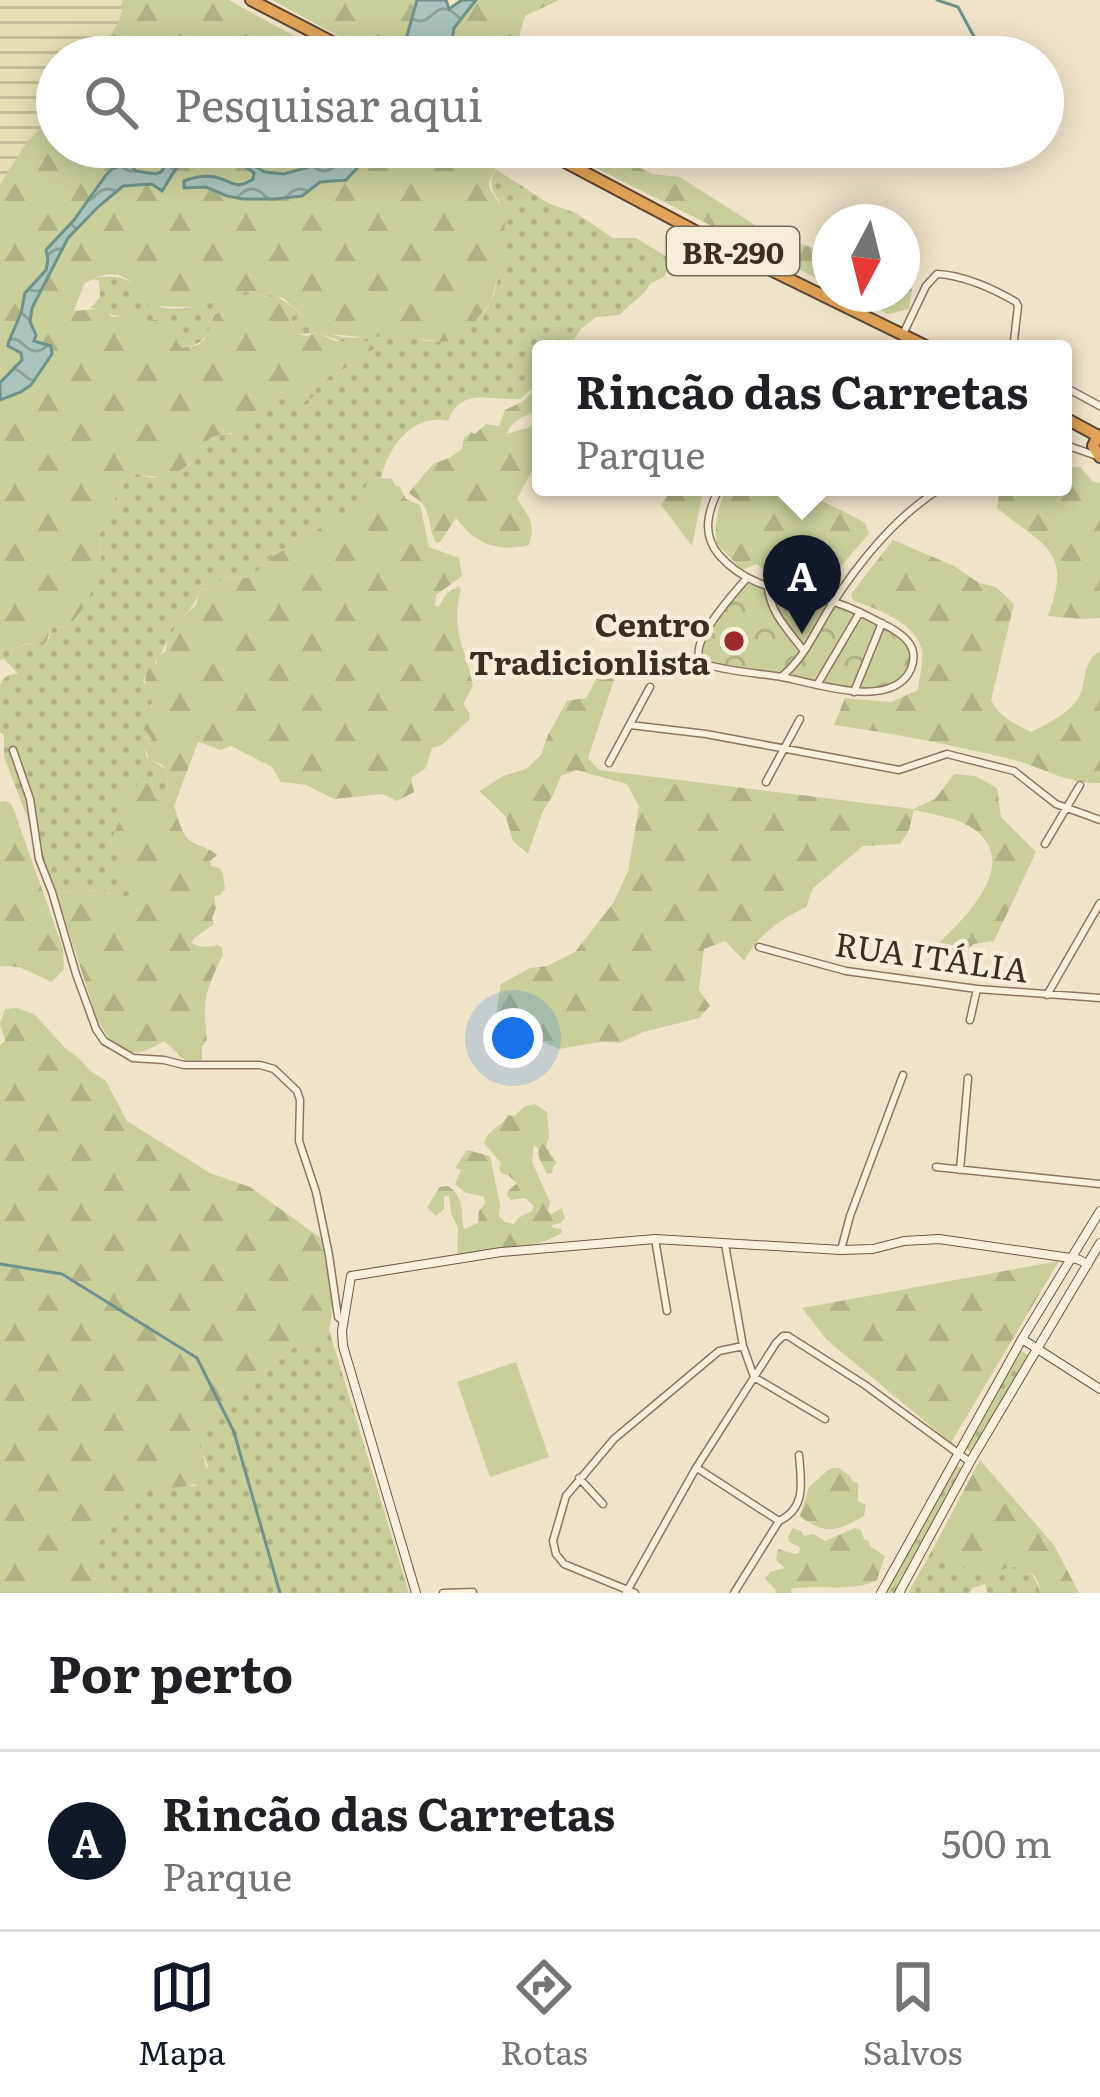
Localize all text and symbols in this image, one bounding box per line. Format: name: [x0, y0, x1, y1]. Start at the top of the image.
search box: [36, 36, 1064, 168]
icon: search: [78, 69, 144, 135]
text: Pesquisar aqui: [174, 69, 483, 136]
north arrow: [812, 204, 920, 312]
road number: BR-290: [667, 227, 799, 275]
popup: [532, 340, 1072, 496]
text: Rincão das Carretas: [575, 356, 1029, 423]
text: Parque: [575, 423, 706, 481]
pin: A: [763, 535, 841, 634]
place label: Centro Tradicionlista: [469, 598, 711, 685]
marker: Centro Tradicionlista: [721, 628, 747, 654]
street label: RUA ITÁLIA: [832, 917, 1032, 993]
your location: [483, 1008, 543, 1068]
text: Por perto: [48, 1633, 293, 1709]
text: Rincão das Carretas: [162, 1778, 615, 1845]
text: A: [72, 1812, 102, 1870]
text: 500 m: [941, 1812, 1052, 1870]
text: Parque: [162, 1845, 292, 1903]
tab: Mapa: [138, 1954, 226, 2075]
tab: Rotas: [501, 1954, 588, 2075]
tab: Salvos: [863, 1954, 962, 2075]

